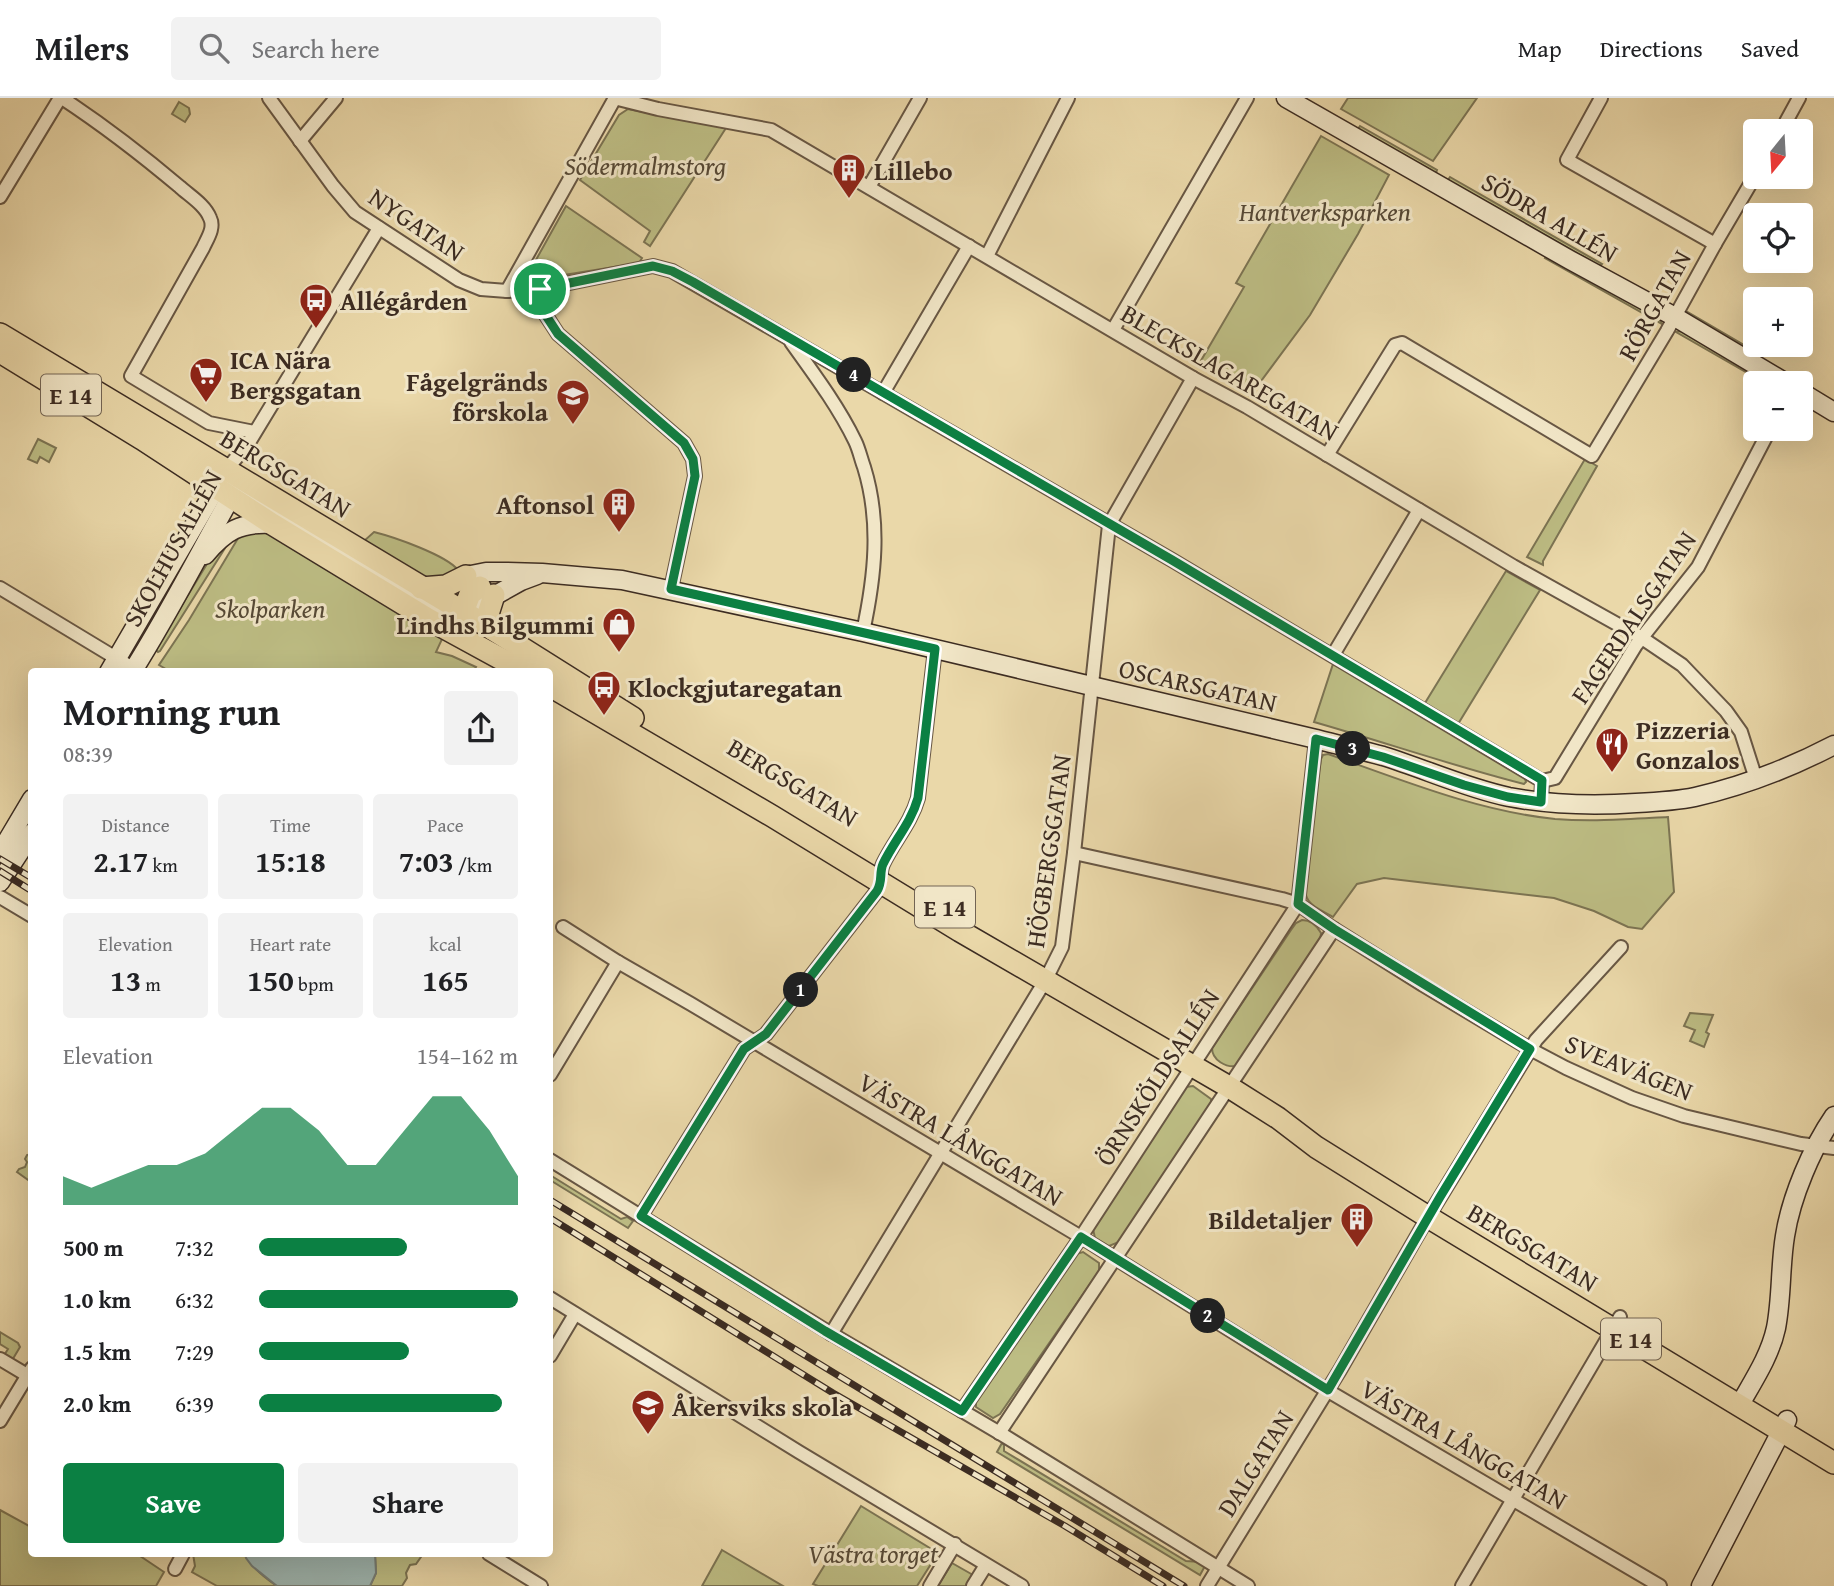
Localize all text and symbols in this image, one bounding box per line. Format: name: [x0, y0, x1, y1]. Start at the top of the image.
search box: [171, 17, 661, 80]
text: Milers: [35, 24, 129, 72]
icon: search: [195, 29, 233, 67]
text: Search here: [251, 29, 380, 68]
text: Map: [1518, 31, 1562, 66]
text: Directions: [1600, 31, 1703, 66]
text: Saved: [1741, 31, 1799, 66]
north arrow: [1743, 119, 1813, 189]
map controls: [1743, 119, 1813, 441]
park label: Södermalmstorg: [564, 146, 726, 185]
building icon: Lillebo: [830, 151, 868, 200]
place label: Lillebo: [874, 151, 953, 190]
street label: SÖDRA ALLÉN: [1474, 162, 1626, 272]
street label: NYGATAN: [361, 178, 473, 270]
park label: Hantverksparken: [1238, 192, 1411, 231]
button: locate: [1743, 203, 1813, 273]
street label: RÖRGATAN: [1608, 242, 1700, 368]
pin: [510, 259, 570, 319]
icon: arrive: [521, 270, 559, 308]
bus stop icon: Allégården: [297, 281, 335, 330]
place label: Allégården: [340, 281, 468, 320]
button: +: [1743, 287, 1813, 357]
street label: BLECKSLAGAREGATAN: [1114, 294, 1346, 450]
place label: ICA Nära Bergsgatan: [230, 340, 362, 409]
supermarket icon: ICA Nära Bergsgatan: [187, 355, 225, 404]
pin: 4: [836, 358, 872, 392]
text: 4: [849, 360, 858, 388]
place label: Fågelgränds förskola: [406, 362, 549, 431]
button: −: [1743, 371, 1813, 441]
road number: E 14: [41, 374, 101, 416]
school or university icon: Fågelgränds förskola: [554, 377, 592, 426]
street label: BERGSGATAN: [213, 419, 359, 527]
street label: SKOLHUSALLÉN: [113, 462, 231, 634]
place label: Aftonsol: [496, 485, 594, 524]
building icon: Aftonsol: [600, 485, 638, 534]
street label: FAGERDALSGATAN: [1561, 523, 1705, 711]
park label: Skolparken: [215, 589, 325, 628]
place label: Lindhs Bilgummi: [396, 605, 594, 644]
shop icon: Lindhs Bilgummi: [600, 605, 638, 654]
street label: OSCARSGATAN: [1115, 648, 1281, 722]
bus stop icon: Klockgjutaregatan: [585, 668, 623, 717]
place label: Klockgjutaregatan: [628, 668, 843, 707]
text: Morning run: [63, 683, 280, 739]
button: share: [444, 691, 518, 765]
place label: Pizzeria Gonzalos: [1636, 710, 1740, 779]
restaurant icon: Pizzeria Gonzalos: [1593, 725, 1631, 774]
street label: BERGSGATAN: [720, 728, 866, 836]
pin: 3: [1336, 732, 1370, 766]
text: 3: [1348, 734, 1357, 762]
text: 08:39: [63, 737, 113, 770]
street label: HÖGBERGSGATAN: [1015, 752, 1081, 950]
text: Distance: [101, 811, 170, 839]
text: Time: [270, 811, 311, 839]
text: Pace: [427, 811, 464, 839]
text: 2.17: [93, 839, 148, 883]
text: 15:18: [255, 839, 326, 883]
text: 7:03: [399, 839, 454, 883]
text: km: [148, 851, 178, 879]
text: /km: [454, 851, 492, 879]
road number: E 14: [915, 886, 975, 928]
text: Elevation: [98, 930, 173, 958]
text: Heart rate: [250, 930, 331, 958]
text: kcal: [429, 930, 462, 958]
text: 13: [110, 958, 141, 1002]
text: 150: [247, 958, 294, 1002]
text: 165: [422, 958, 469, 1002]
text: m: [141, 970, 161, 998]
text: bpm: [294, 970, 334, 998]
pin: 1: [784, 972, 818, 1008]
text: 1: [796, 975, 805, 1003]
street label: ÖRNSKÖLDSALLÉN: [1085, 981, 1229, 1173]
street label: SVEAVÄGEN: [1559, 1024, 1699, 1110]
text: Elevation: [63, 1039, 153, 1072]
text: 154–162 m: [417, 1039, 518, 1072]
street label: VÄSTRA LÅNGGATAN: [851, 1062, 1071, 1216]
street label: BERGSGATAN: [1460, 1193, 1606, 1301]
place label: Bildetaljer: [1208, 1200, 1332, 1239]
building icon: Bildetaljer: [1338, 1200, 1376, 1249]
text: 500 m: [63, 1231, 124, 1264]
text: 7:32: [175, 1231, 214, 1264]
text: 1.0 km: [63, 1283, 131, 1316]
text: 6:32: [175, 1283, 214, 1316]
pin: 2: [1190, 1298, 1226, 1334]
text: 2: [1203, 1301, 1212, 1329]
road number: E 14: [1601, 1318, 1661, 1359]
text: 1.5 km: [63, 1335, 131, 1368]
text: 7:29: [175, 1335, 214, 1368]
street label: VÄSTRA LÅNGGATAN: [1353, 1369, 1575, 1519]
text: 2.0 km: [63, 1387, 131, 1420]
text: 6:39: [175, 1387, 214, 1420]
school or university icon: Åkersviks skola: [629, 1387, 667, 1436]
place label: Åkersviks skola: [672, 1387, 853, 1426]
street label: DALGATAN: [1207, 1402, 1303, 1524]
button: Save: [63, 1463, 284, 1543]
button: Share: [298, 1463, 518, 1543]
park label: Västra torget: [808, 1534, 939, 1573]

